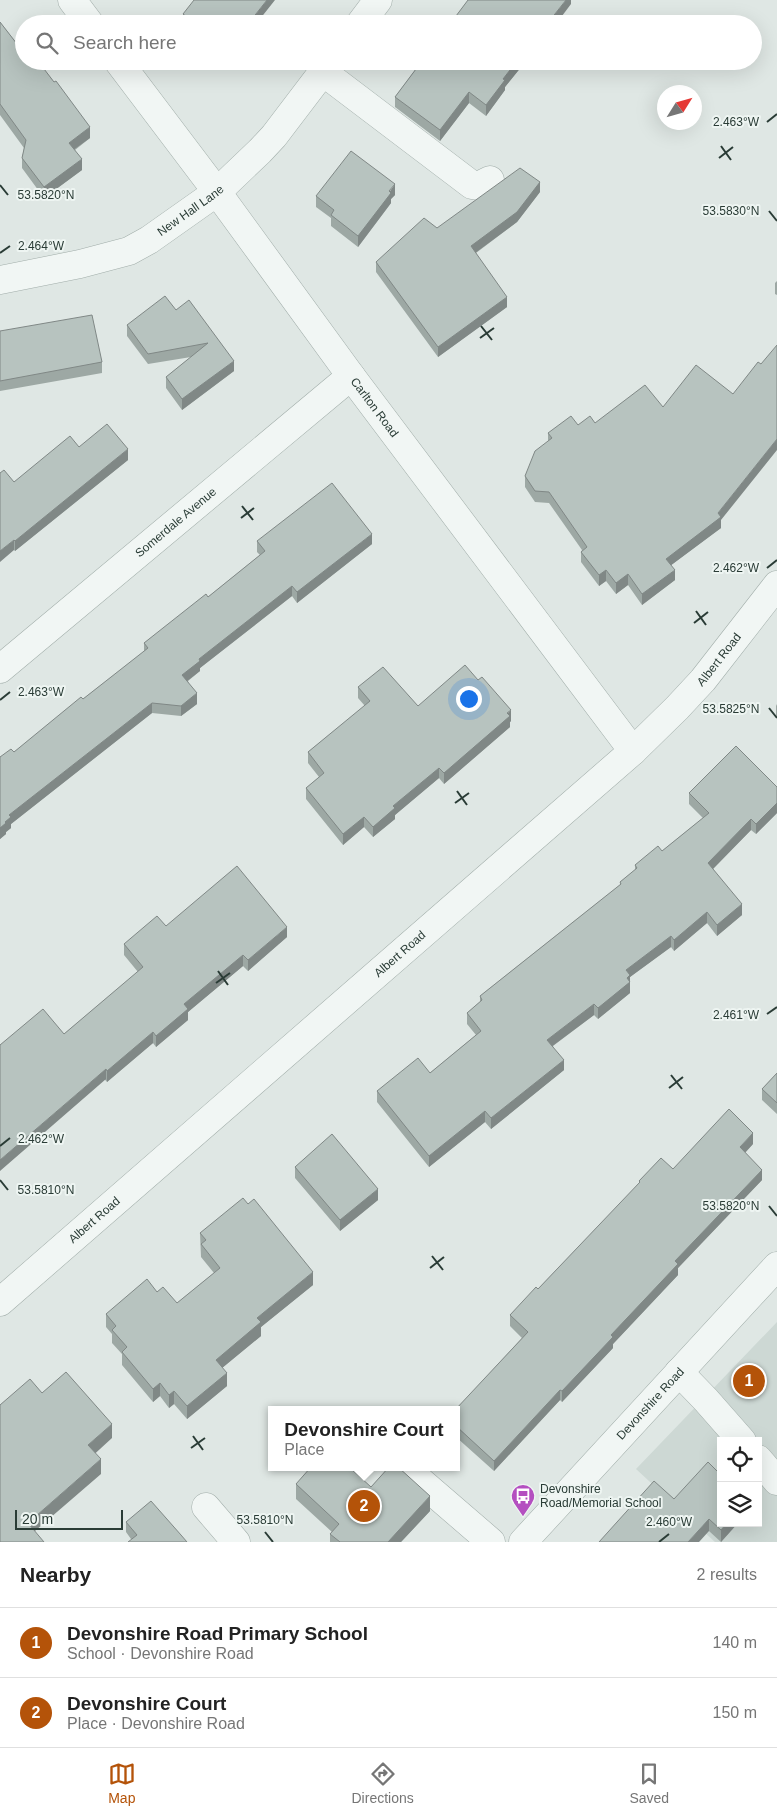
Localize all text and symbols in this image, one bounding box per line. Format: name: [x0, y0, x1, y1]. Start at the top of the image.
search box: [15, 15, 762, 70]
icon: search: [33, 29, 61, 57]
text: Search here: [73, 32, 177, 53]
north arrow: [657, 85, 702, 130]
text: 2.463°W: [713, 115, 760, 129]
street label: New Hall Lane: [155, 182, 227, 239]
text: 53.5820°N: [18, 188, 74, 202]
text: 53.5830°N: [703, 204, 759, 218]
text: 2.464°W: [18, 239, 65, 253]
street label: Carlton Road: [348, 375, 401, 440]
street label: Somerdale Avenue: [132, 484, 219, 560]
text: 2.462°W: [713, 561, 760, 575]
street label: Albert Road: [694, 630, 744, 689]
text: 2.463°W: [18, 685, 65, 699]
your location: [456, 686, 482, 712]
text: 53.5825°N: [703, 702, 759, 716]
street label: Albert Road: [371, 928, 428, 980]
text: 2.461°W: [713, 1008, 760, 1022]
text: 2.462°W: [18, 1132, 65, 1146]
text: 53.5810°N: [18, 1183, 74, 1197]
street label: Albert Road: [66, 1194, 123, 1246]
text: 53.5820°N: [703, 1199, 759, 1213]
pin: 1: [733, 1362, 765, 1400]
street label: Devonshire Road: [614, 1365, 687, 1443]
popup: [268, 1406, 460, 1471]
text: Devonshire Court: [284, 1419, 444, 1440]
map controls: [717, 1437, 762, 1527]
button: locate: [717, 1437, 762, 1482]
text: Place: [284, 1441, 324, 1458]
place label: Devonshire Road/Memorial School: [540, 1482, 661, 1510]
button: layers: [717, 1482, 762, 1527]
bus stop icon: Devonshire Road/Memorial School: [510, 1483, 536, 1517]
pin: 2: [348, 1487, 380, 1525]
scale bar: [15, 1507, 122, 1530]
text: 20 m: [22, 1511, 53, 1527]
text: 53.5810°N: [237, 1513, 293, 1527]
text: 2.460°W: [646, 1515, 693, 1529]
text: Nearby: [20, 1563, 91, 1586]
text: 2 results: [697, 1566, 757, 1583]
text: Devonshire Road Primary School: [67, 1623, 368, 1644]
text: 1: [32, 1634, 40, 1651]
text: 140 m: [713, 1634, 757, 1651]
text: School · Devonshire Road: [67, 1645, 254, 1662]
text: Devonshire Court: [67, 1693, 226, 1714]
text: 2: [32, 1704, 40, 1721]
text: 150 m: [713, 1704, 757, 1721]
text: Place · Devonshire Road: [67, 1715, 245, 1732]
tab: Map: [108, 1760, 136, 1806]
tab: Directions: [352, 1760, 414, 1806]
tab: Saved: [629, 1760, 669, 1806]

